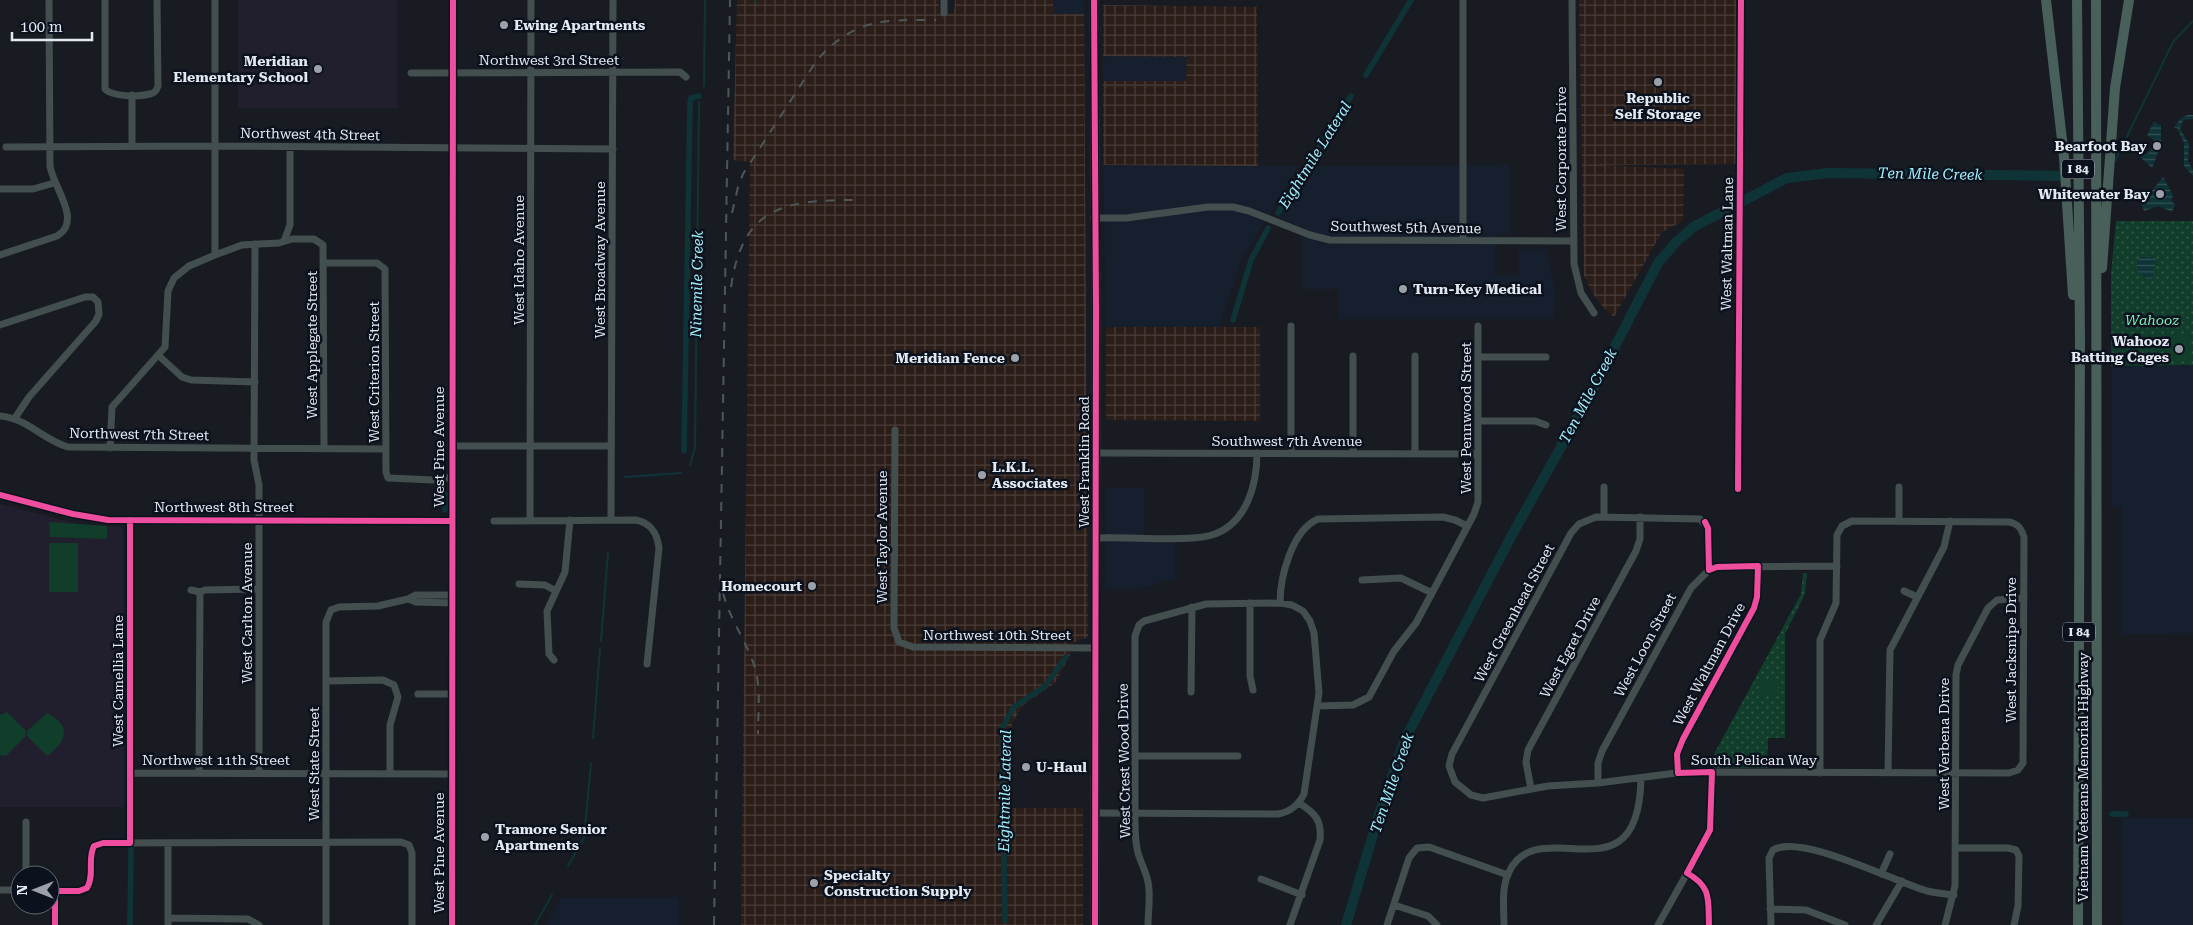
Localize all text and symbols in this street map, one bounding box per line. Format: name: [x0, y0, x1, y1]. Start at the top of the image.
scale bar: [12, 10, 92, 42]
place label: Ewing Apartments: [514, 17, 645, 33]
text: 100 m: [20, 18, 63, 36]
marker: Ewing Apartments: [498, 19, 510, 31]
street label: Northwest 3rd Street: [479, 52, 619, 68]
place label: Meridian Elementary School: [173, 53, 309, 85]
marker: Meridian Elementary School: [312, 63, 324, 75]
marker: Republic Self Storage: [1652, 76, 1664, 88]
street label: West Corporate Drive: [1553, 86, 1569, 231]
place label: Republic Self Storage: [1615, 90, 1701, 122]
water label: Eightmile Lateral: [1274, 98, 1355, 213]
street label: Northwest 4th Street: [240, 125, 380, 143]
place label: Bearfoot Bay: [2055, 138, 2148, 154]
marker: Bearfoot Bay: [2151, 140, 2163, 152]
road number: I 84: [2062, 160, 2094, 178]
water label: Ten Mile Creek: [1877, 164, 1983, 184]
street label: West Waltman Lane: [1718, 177, 1736, 311]
street label: West Broadway Avenue: [592, 181, 608, 339]
place label: Whitewater Bay: [2038, 186, 2151, 202]
marker: Whitewater Bay: [2154, 188, 2166, 200]
street label: West Idaho Avenue: [511, 195, 527, 325]
street label: Southwest 5th Avenue: [1331, 218, 1482, 236]
water label: Ninemile Creek: [687, 229, 707, 339]
street label: West Applegate Street: [304, 271, 320, 419]
place label: Turn-Key Medical: [1413, 281, 1542, 297]
marker: Turn-Key Medical: [1397, 283, 1409, 295]
street label: West Criterion Street: [366, 301, 382, 443]
park label: Wahooz: [2125, 312, 2179, 328]
place label: Wahooz Batting Cages: [2071, 333, 2169, 365]
street label: West Pennwood Street: [1458, 342, 1474, 494]
marker: Wahooz Batting Cages: [2173, 343, 2185, 355]
water label: Ten Mile Creek: [1555, 345, 1621, 447]
place label: Meridian Fence: [896, 350, 1005, 366]
marker: Meridian Fence: [1009, 352, 1021, 364]
street label: West Pine Avenue: [431, 386, 447, 507]
street label: West Franklin Road: [1076, 396, 1092, 528]
street label: Northwest 7th Street: [69, 425, 209, 443]
street label: Southwest 7th Avenue: [1212, 433, 1363, 449]
place label: L.K.L. Associates: [992, 459, 1068, 491]
marker: L.K.L. Associates: [976, 469, 988, 481]
street label: West Taylor Avenue: [874, 470, 890, 604]
street label: Northwest 8th Street: [154, 499, 294, 515]
street label: West Greenhead Street: [1471, 541, 1557, 685]
street label: West Carlton Avenue: [239, 542, 255, 683]
street label: West Jacksnipe Drive: [2003, 577, 2019, 723]
place label: Homecourt: [721, 578, 802, 594]
marker: Homecourt: [806, 580, 818, 592]
street label: West Loon Street: [1611, 590, 1679, 700]
street label: West Egret Drive: [1537, 593, 1604, 700]
street label: West Waltman Drive: [1670, 600, 1748, 728]
street label: West Camellia Lane: [110, 615, 126, 747]
road number: I 84: [2063, 622, 2095, 642]
street label: Northwest 10th Street: [923, 627, 1071, 643]
street label: Vietnam Veterans Memorial Highway: [2075, 651, 2091, 902]
street label: West Verbena Drive: [1936, 677, 1952, 810]
street label: West Crest Wood Drive: [1115, 683, 1133, 839]
street label: West State Street: [306, 707, 322, 821]
water label: Eightmile Lateral: [995, 729, 1015, 853]
water label: Ten Mile Creek: [1366, 730, 1418, 836]
street label: Northwest 11th Street: [142, 752, 290, 768]
street label: South Pelican Way: [1691, 752, 1818, 768]
place label: U-Haul: [1036, 759, 1087, 775]
marker: U-Haul: [1020, 761, 1032, 773]
street label: West Pine Avenue: [431, 792, 447, 913]
place label: Tramore Senior Apartments: [495, 821, 608, 853]
marker: Tramore Senior Apartments: [479, 831, 491, 843]
north arrow: [10, 865, 60, 915]
place label: Specialty Construction Supply: [824, 867, 972, 899]
marker: Specialty Construction Supply: [808, 877, 820, 889]
text: N: [14, 884, 30, 895]

